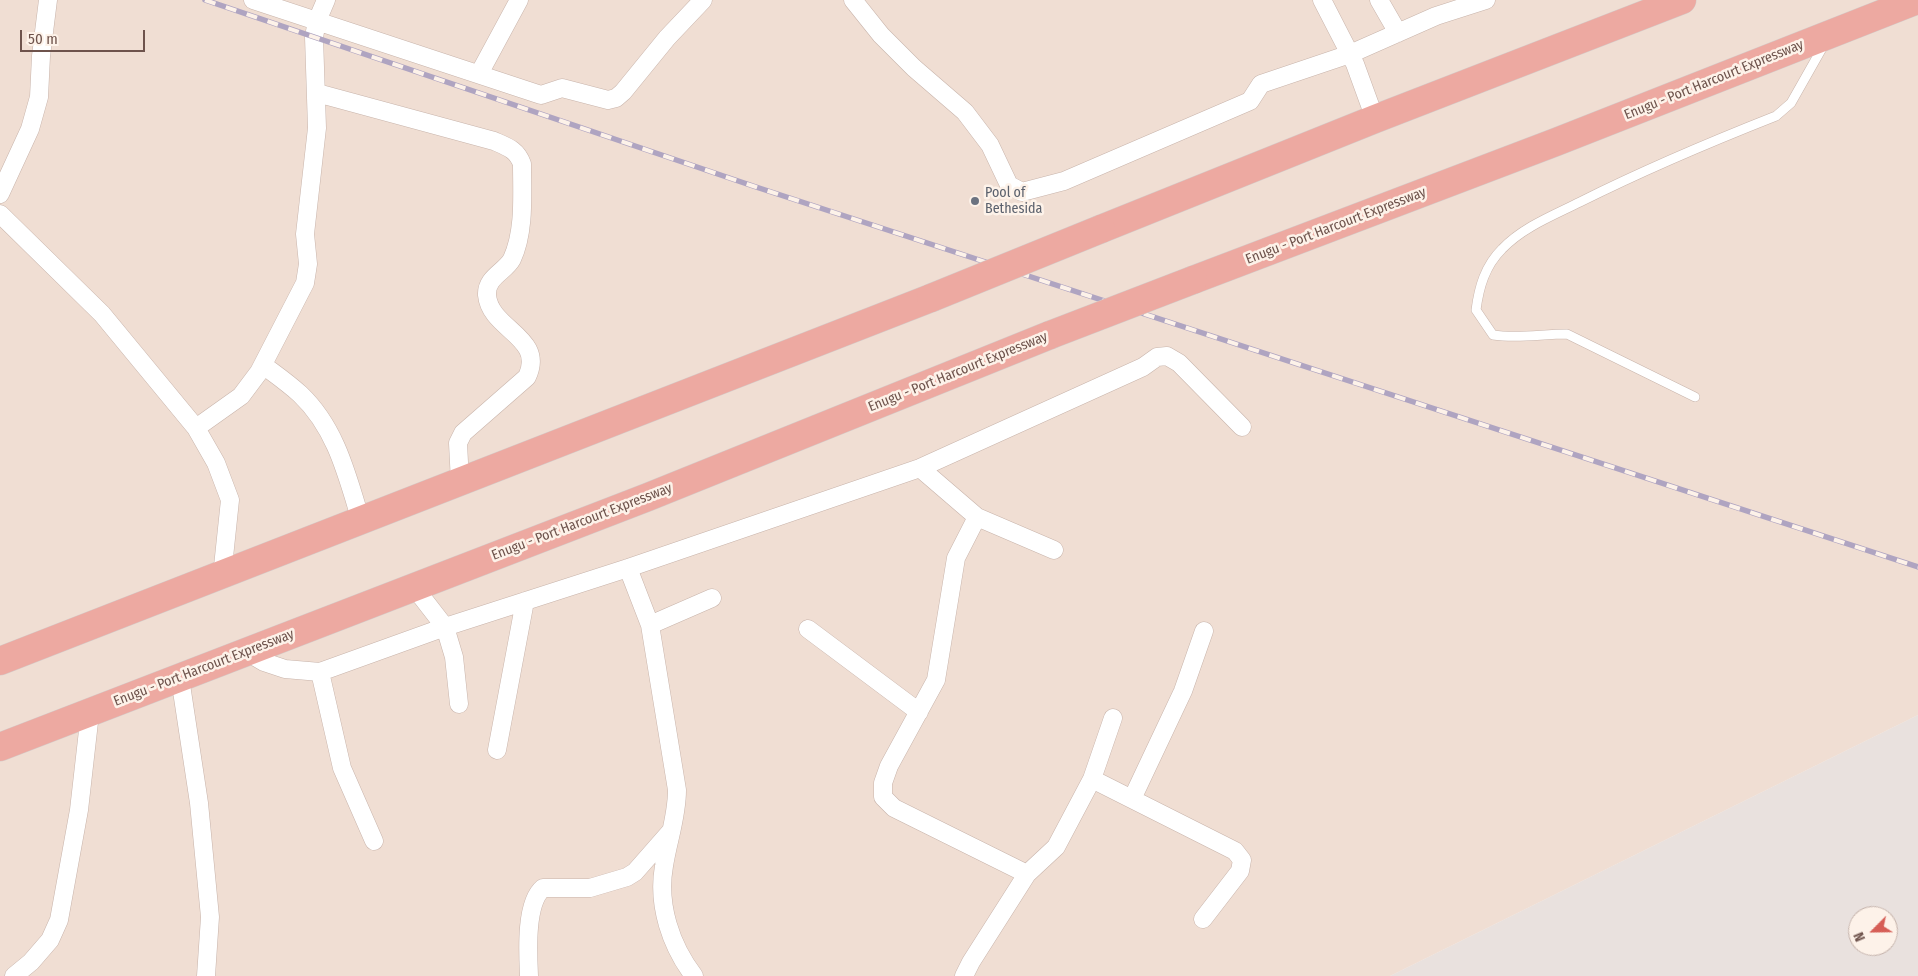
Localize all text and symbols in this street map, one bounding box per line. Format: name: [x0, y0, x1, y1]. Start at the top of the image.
scale bar: [22, 20, 148, 52]
text: 50 m: [28, 30, 58, 48]
street label: Enugu - Port Harcourt Expressway: [1622, 36, 1806, 124]
street label: Enugu - Port Harcourt Expressway: [1243, 184, 1429, 268]
place label: Pool of Bethesida: [985, 185, 1042, 218]
marker: Pool of Bethesida: [969, 195, 981, 207]
street label: Enugu - Port Harcourt Expressway: [866, 328, 1050, 416]
street label: Enugu - Port Harcourt Expressway: [489, 480, 675, 564]
street label: Enugu - Port Harcourt Expressway: [111, 626, 297, 710]
north arrow: [1848, 906, 1898, 956]
text: N: [1850, 929, 1869, 944]

